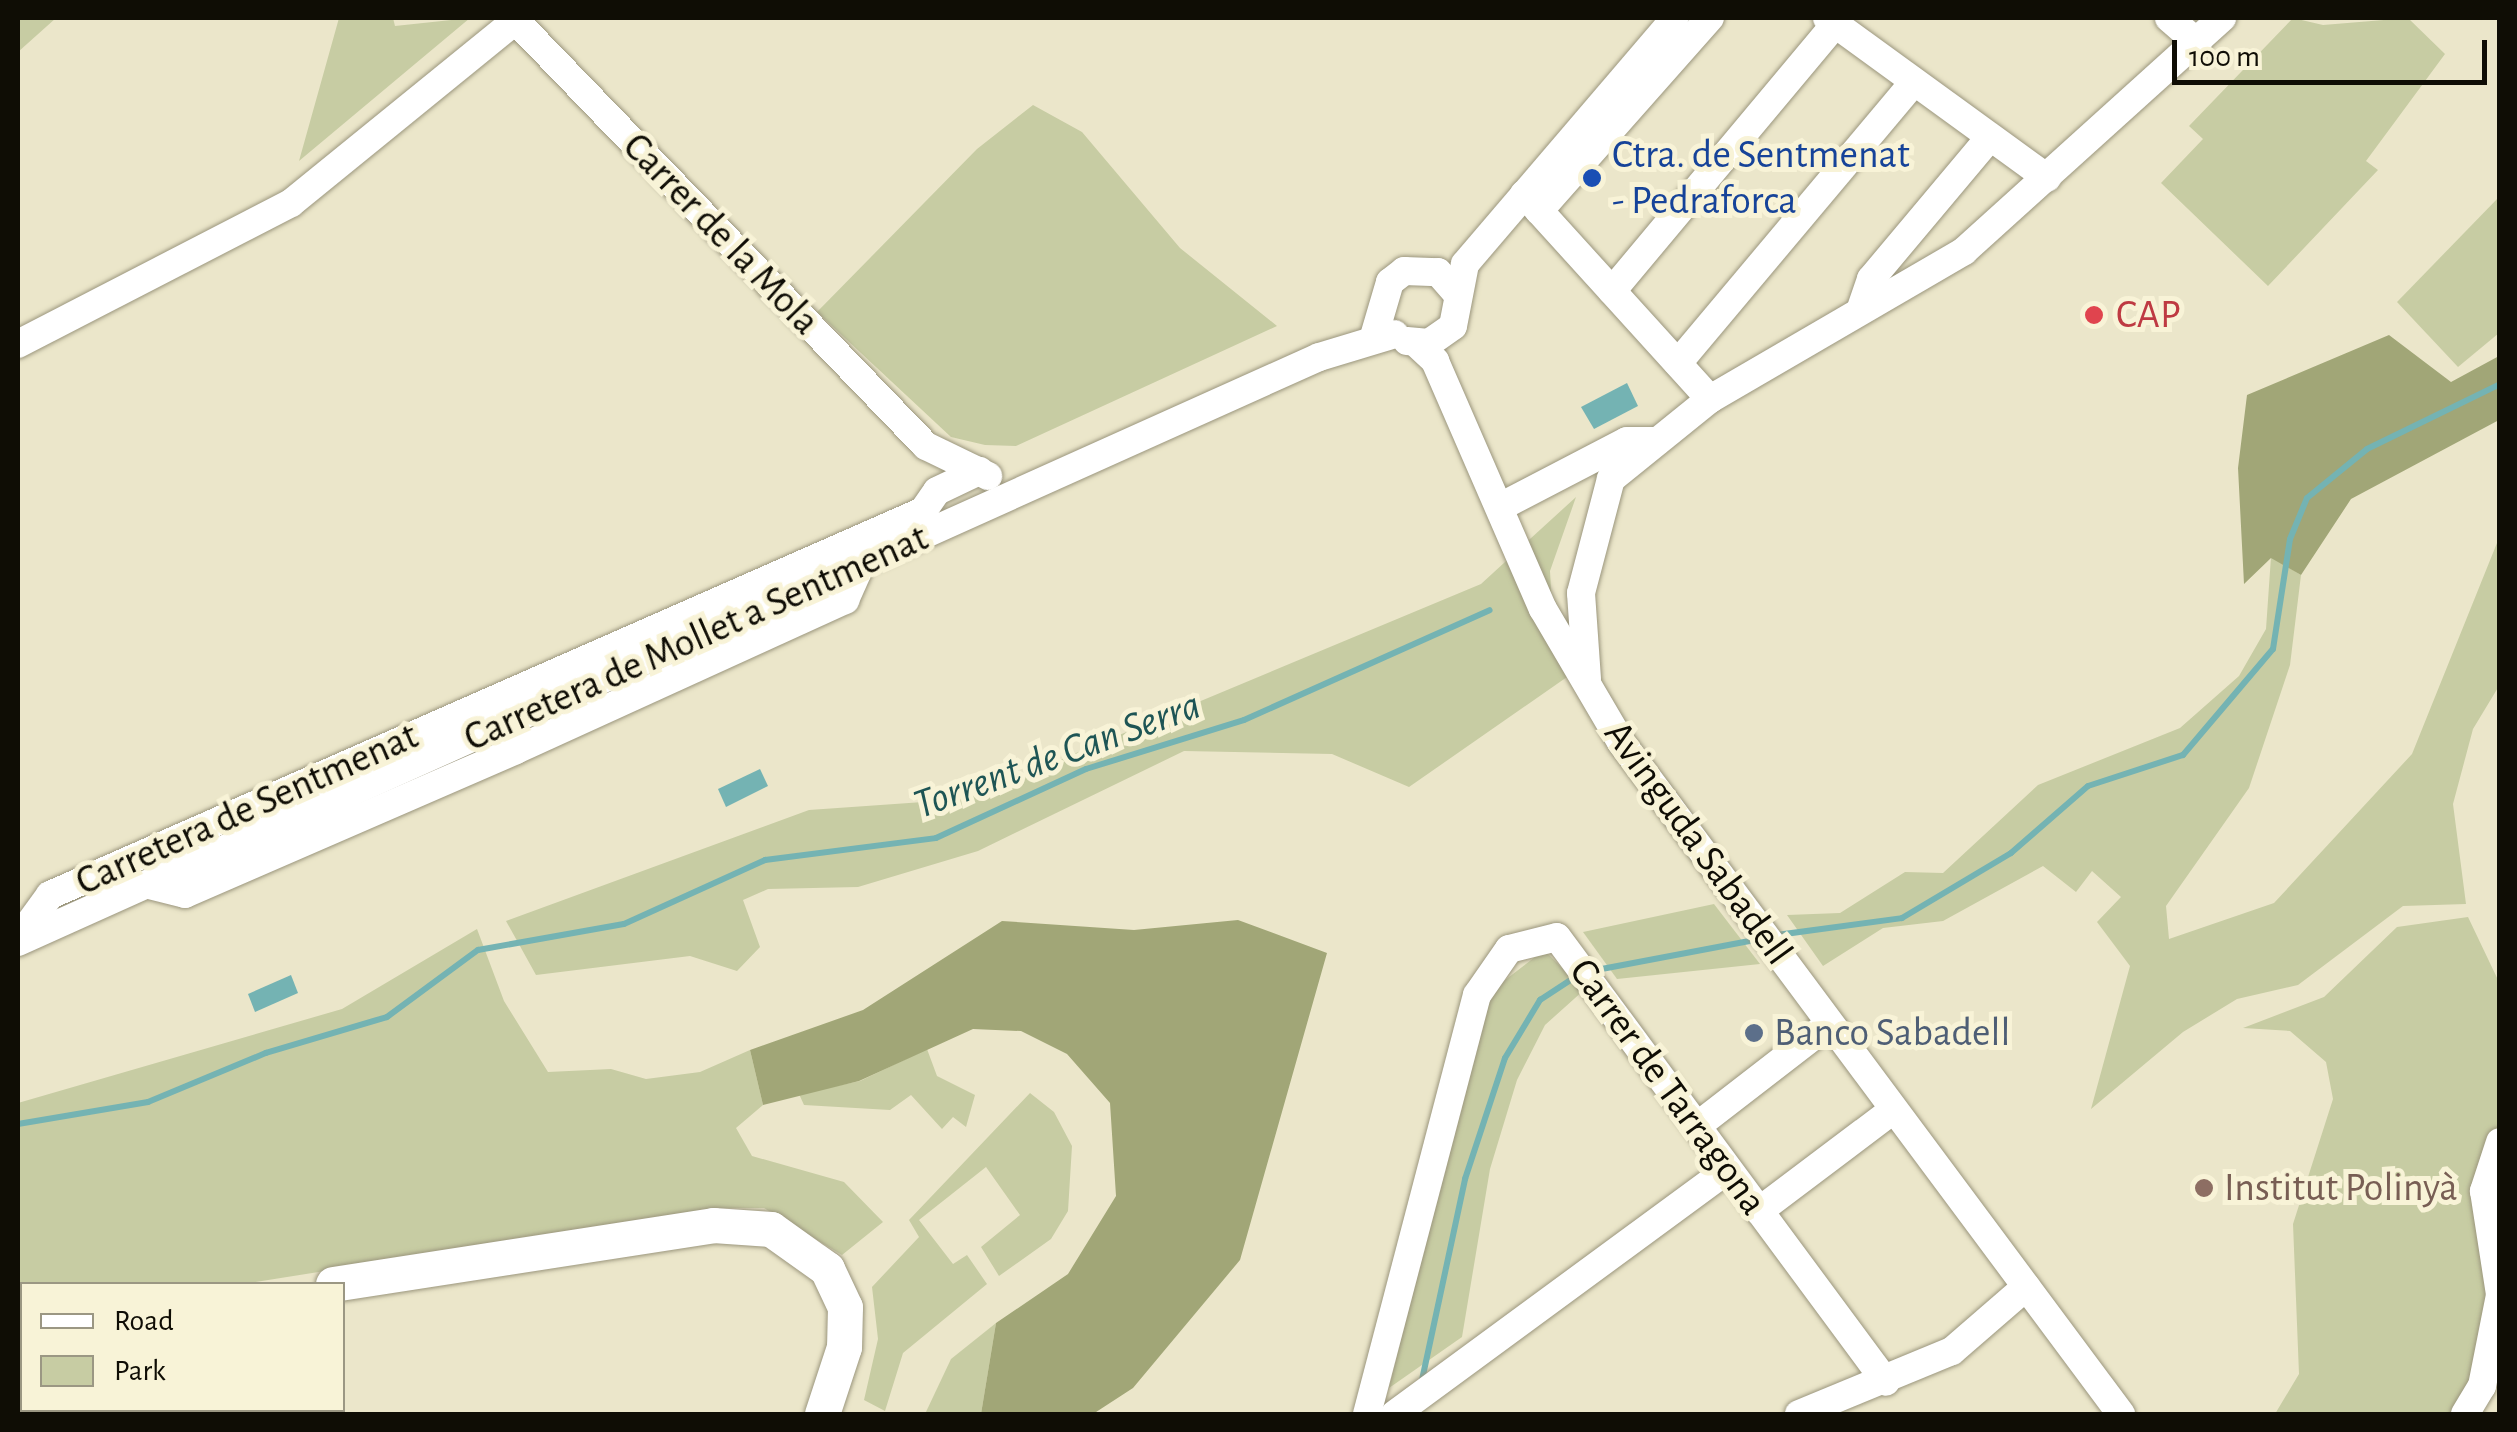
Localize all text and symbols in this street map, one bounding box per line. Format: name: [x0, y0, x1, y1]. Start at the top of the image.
scale bar: [2177, 20, 2492, 82]
text: 100 m: [2189, 42, 2260, 72]
street label: Carrer de la Mola: [613, 123, 829, 345]
place label: Ctra. de Sentmenat - Pedraforca: [1612, 131, 1910, 225]
marker: Ctra. de Sentmenat - Pedraforca: [1581, 167, 1603, 189]
place label: CAP: [2116, 291, 2181, 339]
marker: CAP: [2081, 302, 2107, 328]
street label: Carretera de Mollet a Sentmenat: [457, 514, 935, 762]
water label: Torrent de Can Serra: [907, 680, 1207, 830]
street label: Carretera de Sentmenat: [69, 712, 425, 906]
street label: Avinguda Sabadell: [1593, 712, 1803, 974]
street label: Carrer de Tarragona: [1559, 949, 1777, 1225]
place label: Banco Sabadell: [1774, 1009, 2010, 1057]
marker: Banco Sabadell: [1743, 1022, 1765, 1044]
place label: Institut Polinyà: [2224, 1164, 2458, 1212]
marker: Institut Polinyà: [2193, 1177, 2215, 1199]
legend: [20, 1282, 345, 1412]
text: Road: [114, 1306, 174, 1336]
text: Park: [114, 1356, 166, 1386]

